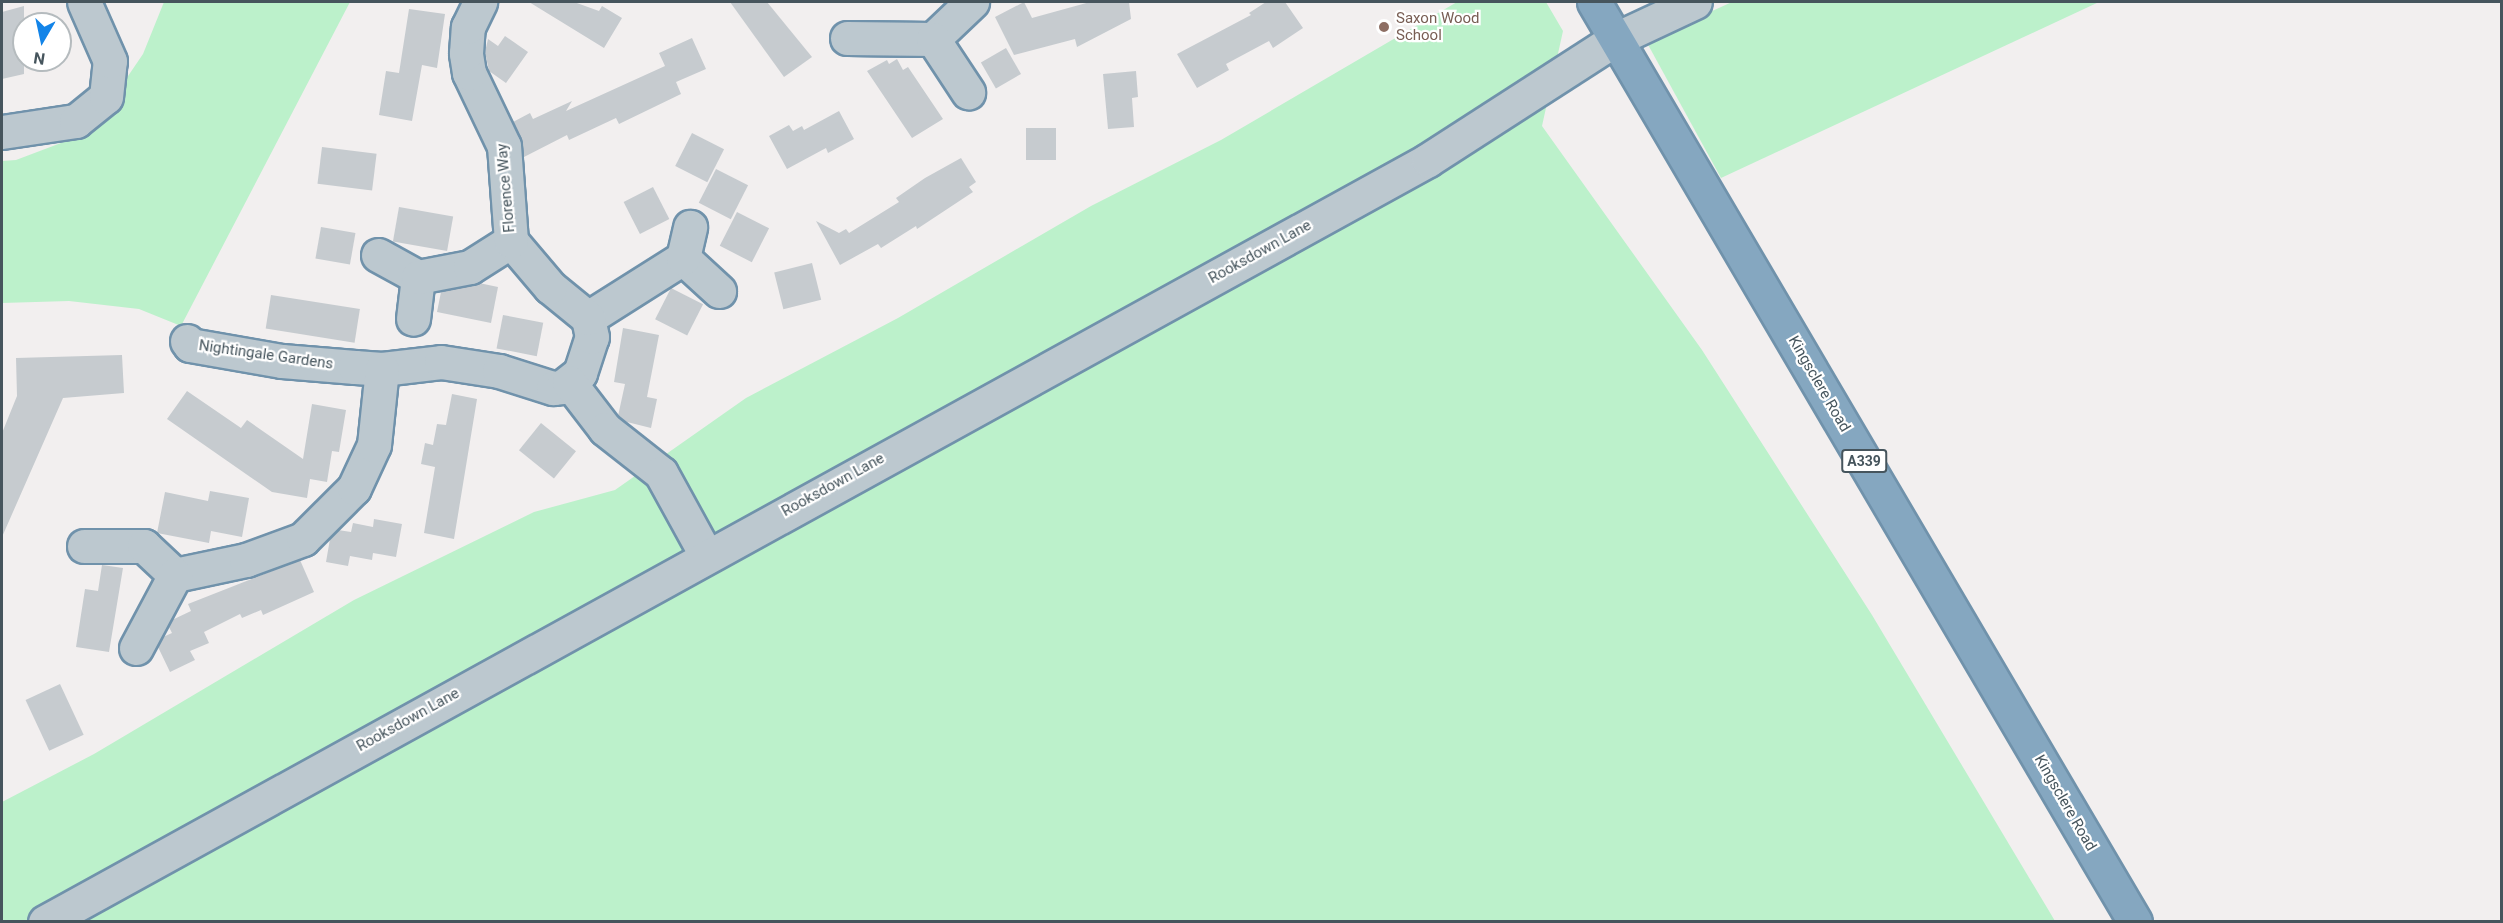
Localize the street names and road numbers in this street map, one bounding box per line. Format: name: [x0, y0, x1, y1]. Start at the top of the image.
street label: Florence Way: [493, 143, 519, 233]
street label: Rooksdown Lane: [1206, 216, 1314, 288]
street label: Kingsclere Road: [1784, 333, 1854, 435]
street label: Nightingale Gardens: [198, 337, 334, 373]
street label: Rooksdown Lane: [779, 449, 887, 521]
road number: A339: [1840, 450, 1888, 472]
street label: Rooksdown Lane: [354, 684, 462, 756]
street label: Kingsclere Road: [2030, 752, 2100, 854]

